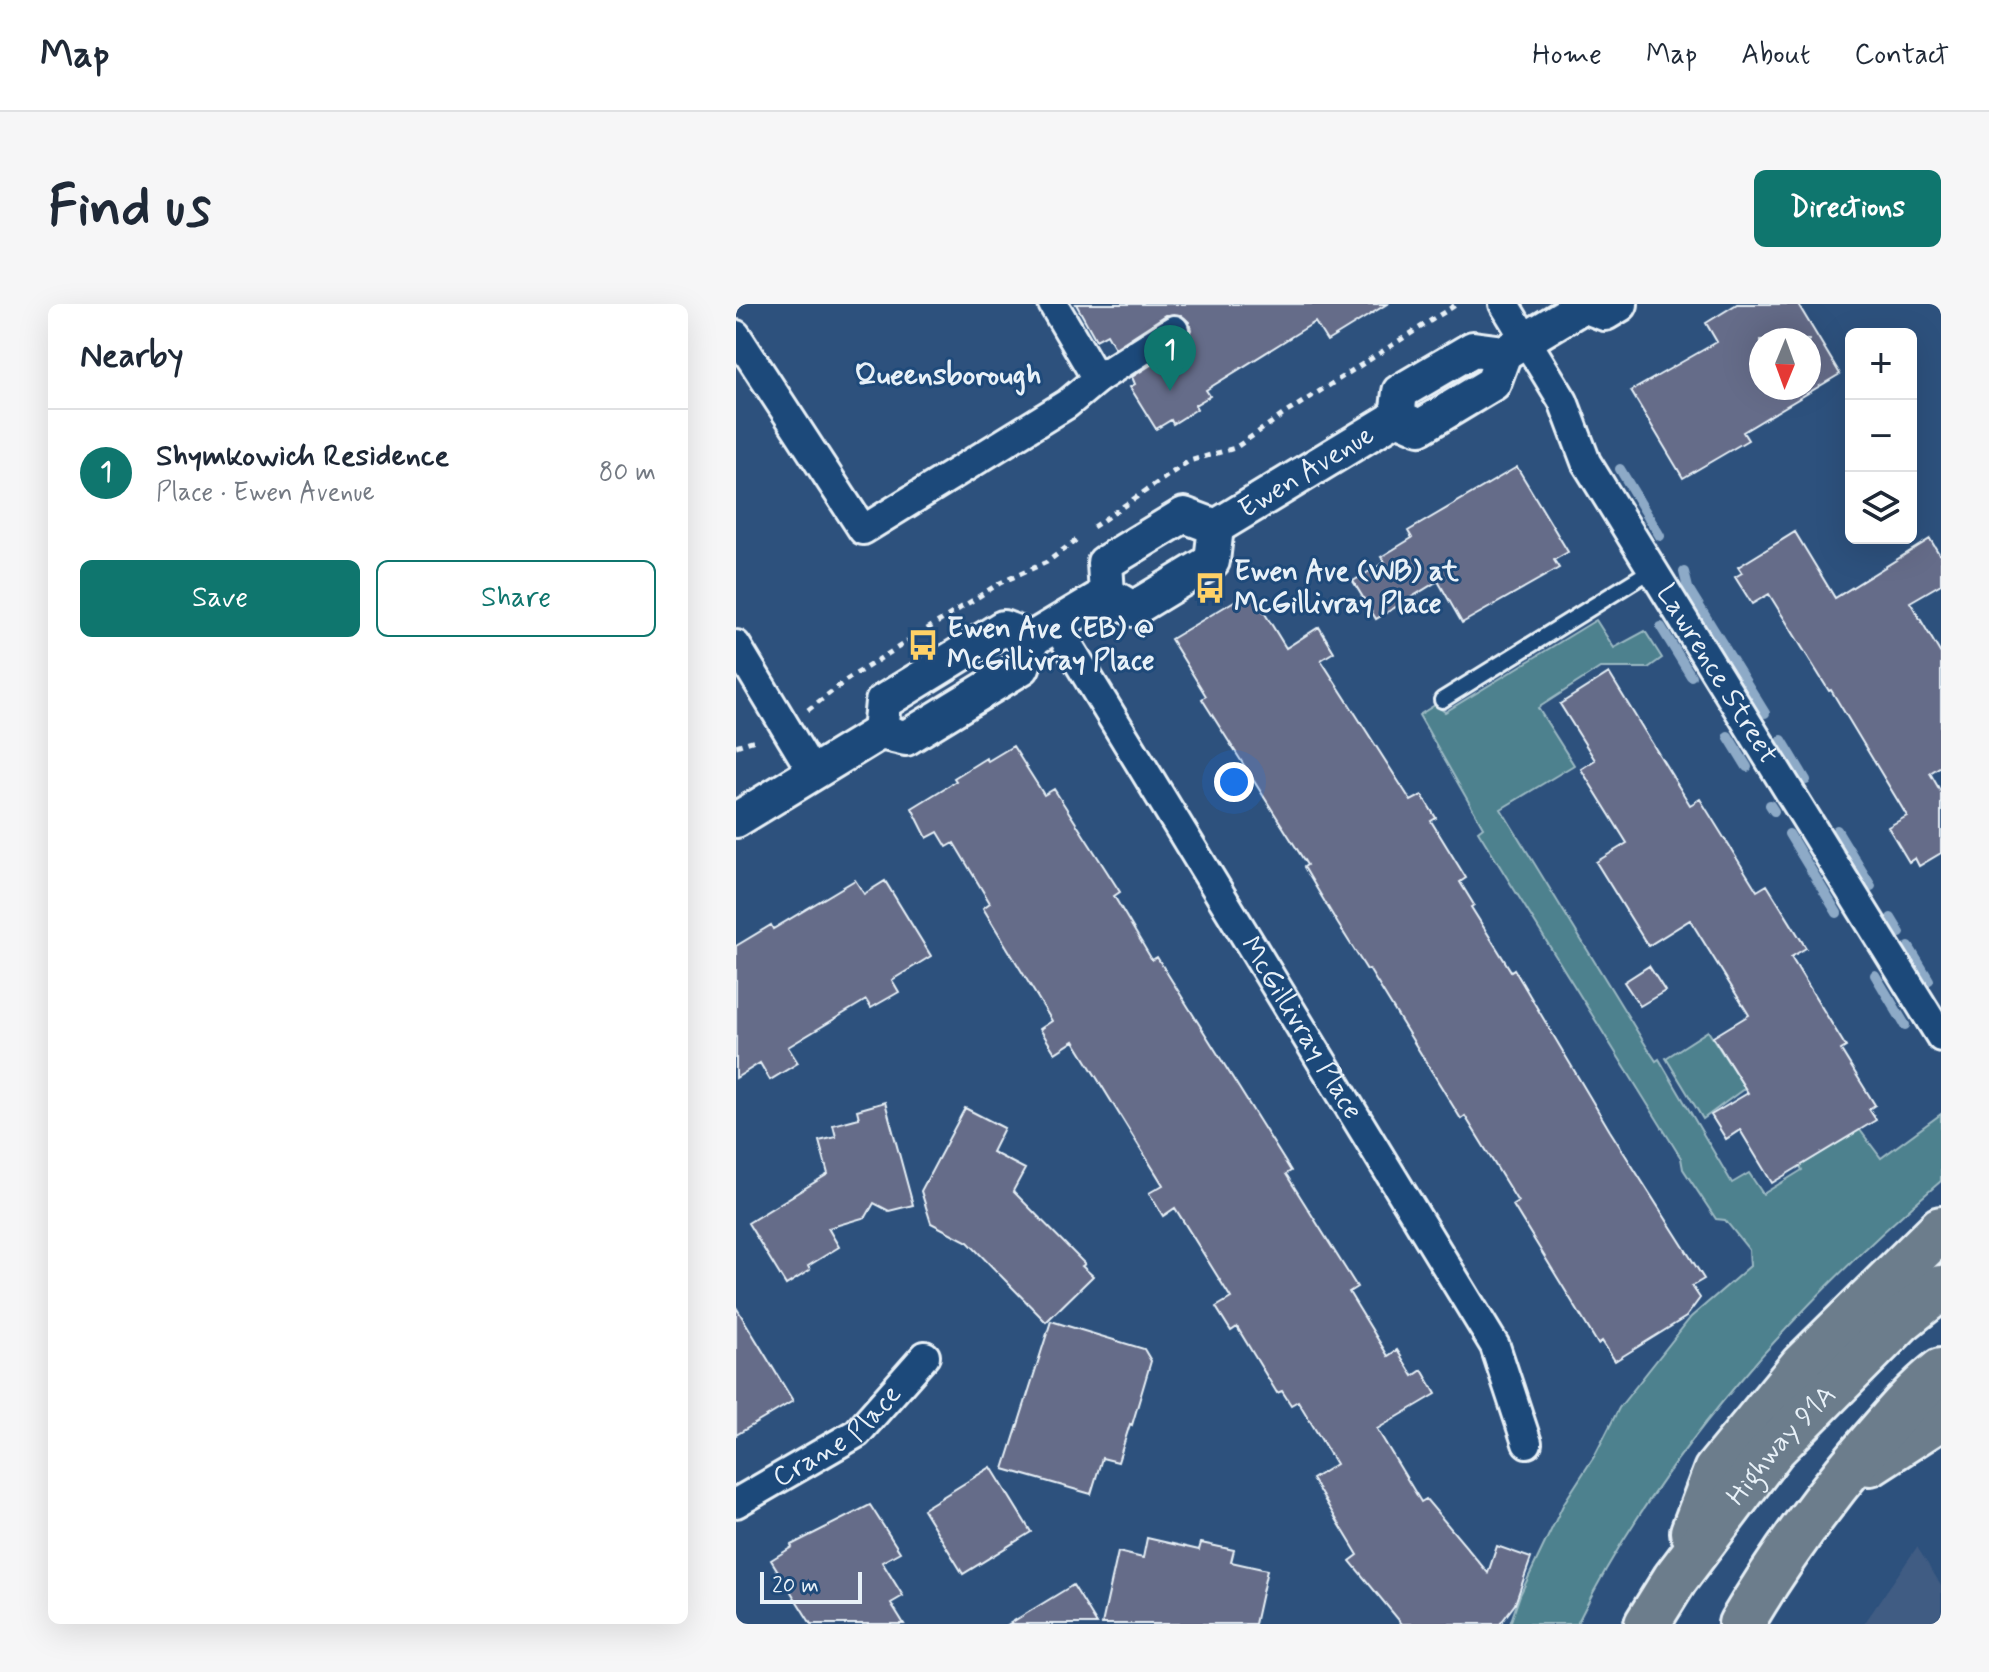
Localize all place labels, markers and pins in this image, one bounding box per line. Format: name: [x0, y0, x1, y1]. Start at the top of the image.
pin: 1: [1144, 325, 1196, 391]
place label: Ewen Ave (WB) at McGillivray Place: [1234, 554, 1459, 623]
bus stop icon: Ewen Ave (WB) at McGillivray Place: [1193, 571, 1227, 605]
place label: Ewen Ave (EB) @ McGillivray Place: [947, 611, 1155, 680]
bus stop icon: Ewen Ave (EB) @ McGillivray Place: [906, 628, 940, 662]

